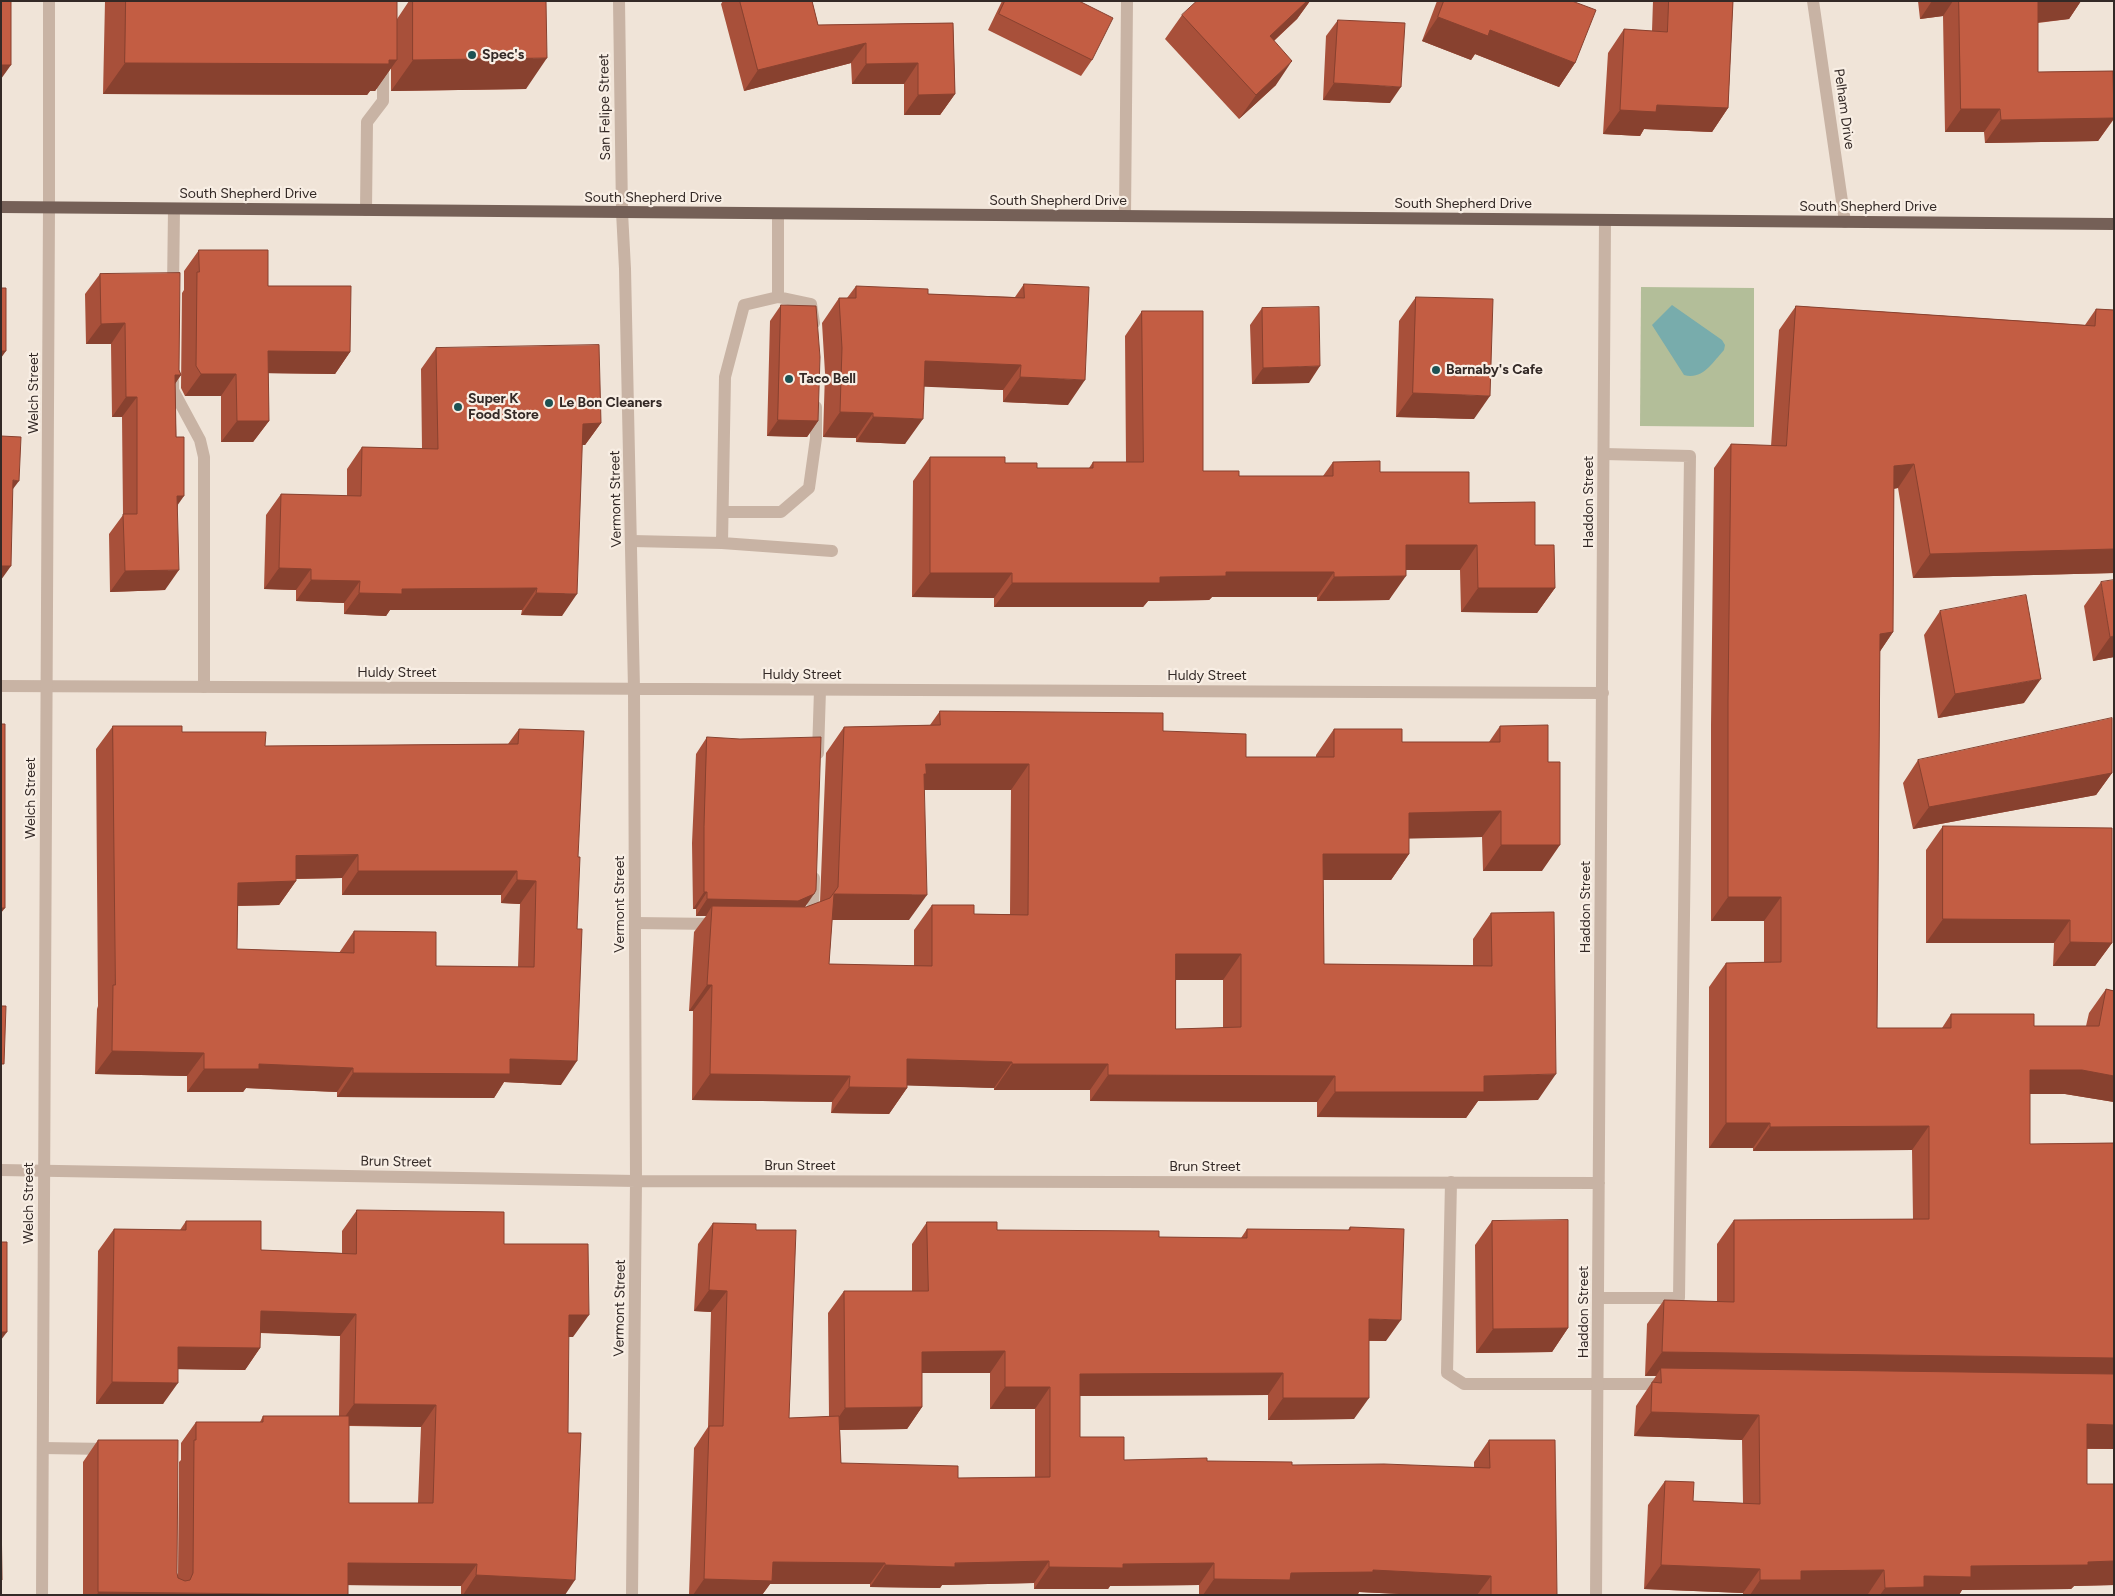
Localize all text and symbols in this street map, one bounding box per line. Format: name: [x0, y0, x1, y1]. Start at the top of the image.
place label: Spec's: [482, 47, 524, 63]
marker: Spec's: [466, 49, 478, 61]
street label: San Felipe Street: [596, 53, 614, 161]
street label: Pelham Drive: [1830, 68, 1858, 150]
street label: South Shepherd Drive: [179, 186, 317, 202]
street label: South Shepherd Drive: [584, 190, 722, 206]
street label: South Shepherd Drive: [989, 193, 1127, 209]
street label: South Shepherd Drive: [1394, 196, 1532, 212]
street label: South Shepherd Drive: [1799, 199, 1937, 215]
street label: Welch Street: [26, 352, 42, 434]
place label: Barnaby's Cafe: [1446, 362, 1543, 378]
marker: Barnaby's Cafe: [1430, 364, 1442, 376]
place label: Taco Bell: [799, 371, 856, 387]
marker: Taco Bell: [783, 373, 795, 385]
place label: Super K Food Store: [468, 391, 539, 424]
place label: Le Bon Cleaners: [559, 395, 662, 411]
marker: Le Bon Cleaners: [543, 397, 555, 409]
marker: Super K Food Store: [452, 401, 464, 413]
street label: Vermont Street: [607, 450, 625, 548]
street label: Haddon Street: [1581, 456, 1597, 548]
street label: Huldy Street: [357, 665, 437, 681]
street label: Huldy Street: [762, 667, 842, 683]
street label: Huldy Street: [1167, 668, 1247, 684]
street label: Welch Street: [23, 757, 39, 839]
street label: Vermont Street: [612, 855, 628, 953]
street label: Haddon Street: [1578, 861, 1594, 953]
street label: Brun Street: [360, 1153, 432, 1171]
street label: Brun Street: [764, 1158, 836, 1174]
street label: Brun Street: [1169, 1159, 1241, 1175]
street label: Welch Street: [21, 1162, 37, 1244]
street label: Vermont Street: [611, 1259, 629, 1357]
street label: Haddon Street: [1576, 1266, 1592, 1358]

